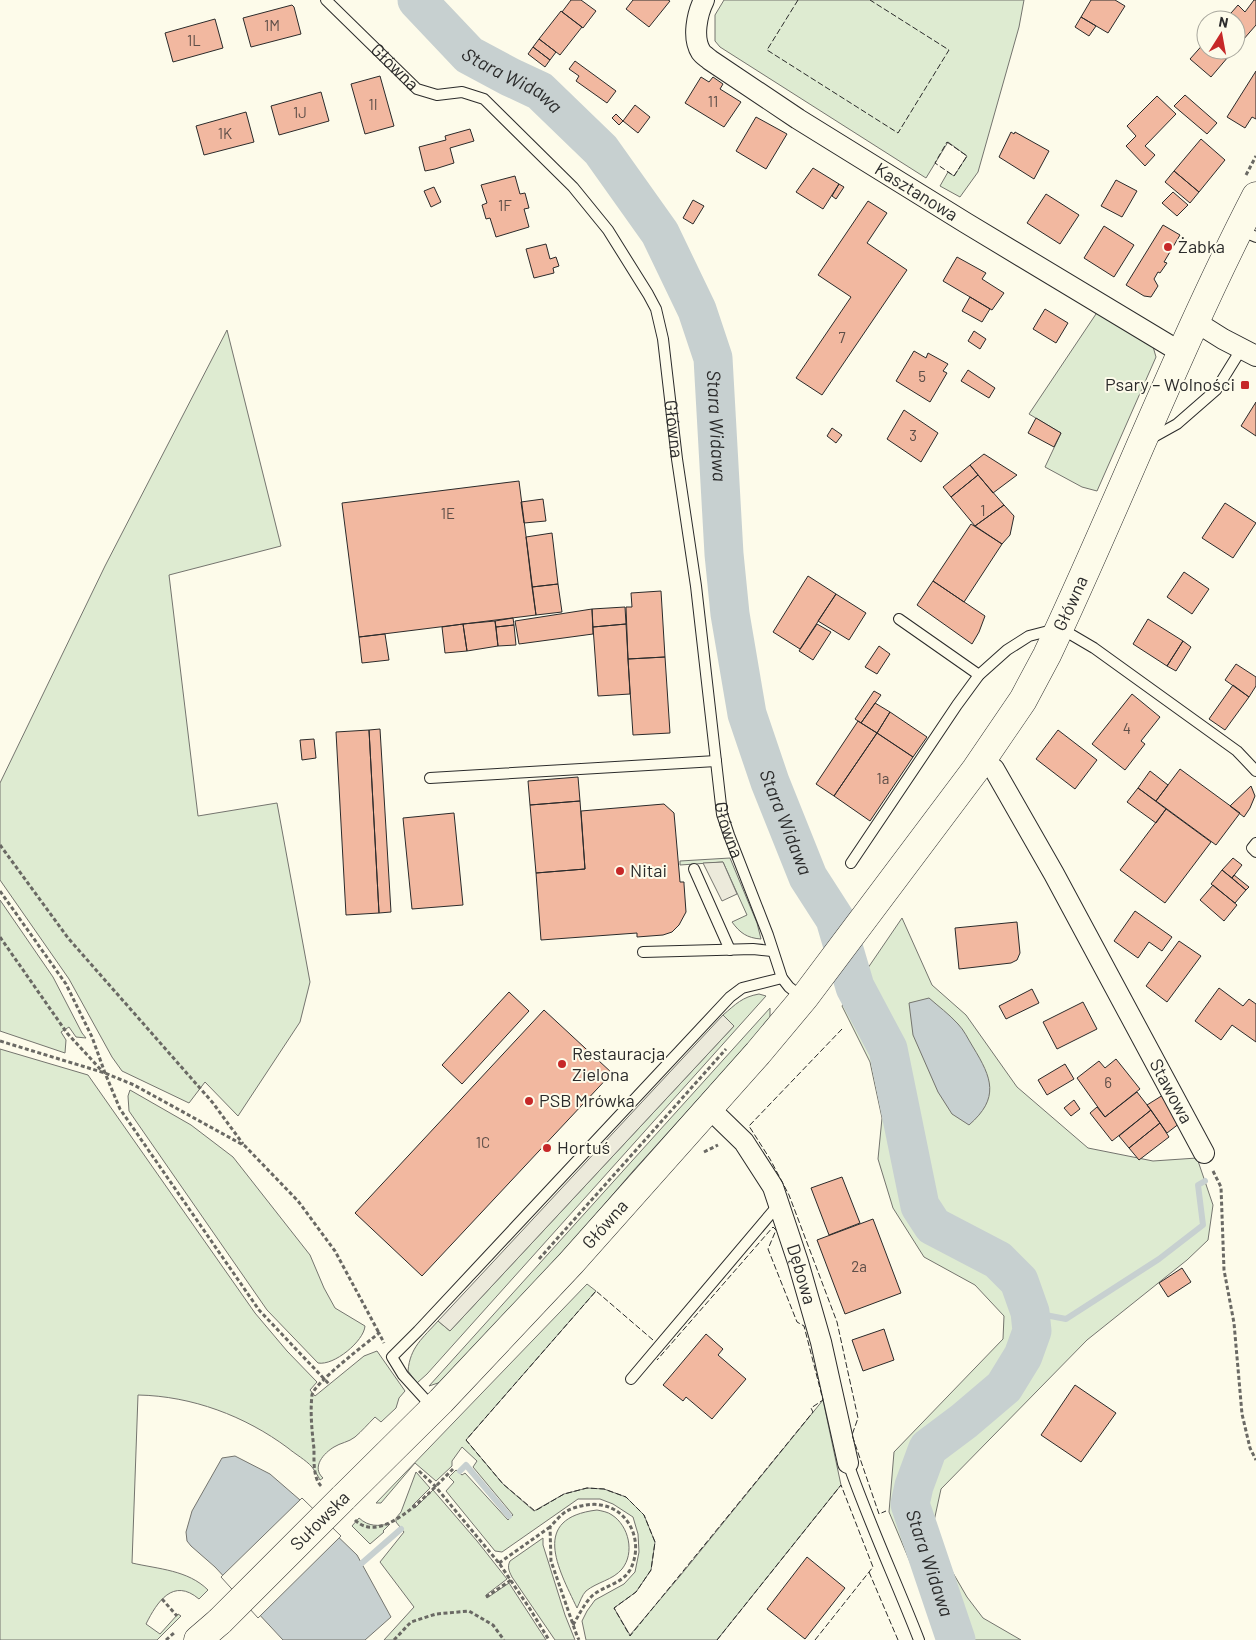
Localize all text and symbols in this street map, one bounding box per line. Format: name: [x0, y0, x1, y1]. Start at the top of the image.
north arrow: [1196, 10, 1246, 60]
text: N: [1217, 13, 1230, 31]
house number: 1M: [264, 16, 280, 34]
house number: 1L: [187, 31, 201, 49]
street label: Główna: [367, 38, 424, 95]
water label: Stara Widawa: [457, 43, 567, 117]
house number: 11: [708, 92, 718, 110]
house number: 1I: [368, 95, 378, 113]
house number: 1J: [293, 103, 307, 121]
house number: 1K: [218, 124, 232, 142]
street label: Kasztanowa: [871, 157, 962, 225]
house number: 1F: [498, 196, 512, 214]
place label: Żabka: [1178, 235, 1225, 257]
marker: Żabka: [1162, 241, 1174, 253]
house number: 7: [838, 328, 846, 346]
house number: 5: [918, 367, 926, 385]
water label: Stara Widawa: [703, 369, 732, 482]
place label: Psary – Wolności: [1105, 373, 1235, 395]
marker: Psary – Wolności: [1239, 379, 1251, 391]
street label: Główna: [660, 399, 689, 459]
house number: 3: [909, 426, 917, 444]
house number: 1: [980, 501, 986, 519]
house number: 1E: [441, 504, 455, 522]
street label: Główna: [1048, 572, 1092, 634]
house number: 4: [1123, 719, 1131, 737]
water label: Stara Widawa: [756, 766, 818, 878]
house number: 1a: [877, 769, 889, 787]
street label: Główna: [711, 801, 749, 861]
place label: Nitai: [630, 859, 667, 881]
marker: Nitai: [614, 865, 626, 877]
place label: Restauracja Zielona: [572, 1042, 665, 1085]
street label: Stawowa: [1145, 1055, 1198, 1127]
marker: Restauracja Zielona: [556, 1058, 568, 1070]
house number: 6: [1104, 1073, 1112, 1091]
place label: PSB Mrówka: [539, 1089, 635, 1111]
marker: PSB Mrówka: [523, 1095, 535, 1107]
house number: 1C: [476, 1133, 490, 1151]
place label: Hortuś: [557, 1136, 610, 1158]
marker: Hortuś: [541, 1142, 553, 1154]
street label: Główna: [577, 1195, 632, 1253]
street label: Dębowa: [783, 1241, 822, 1307]
house number: 2a: [851, 1257, 867, 1275]
street label: Sułowska: [285, 1486, 354, 1555]
water label: Stara Widawa: [902, 1506, 959, 1619]

